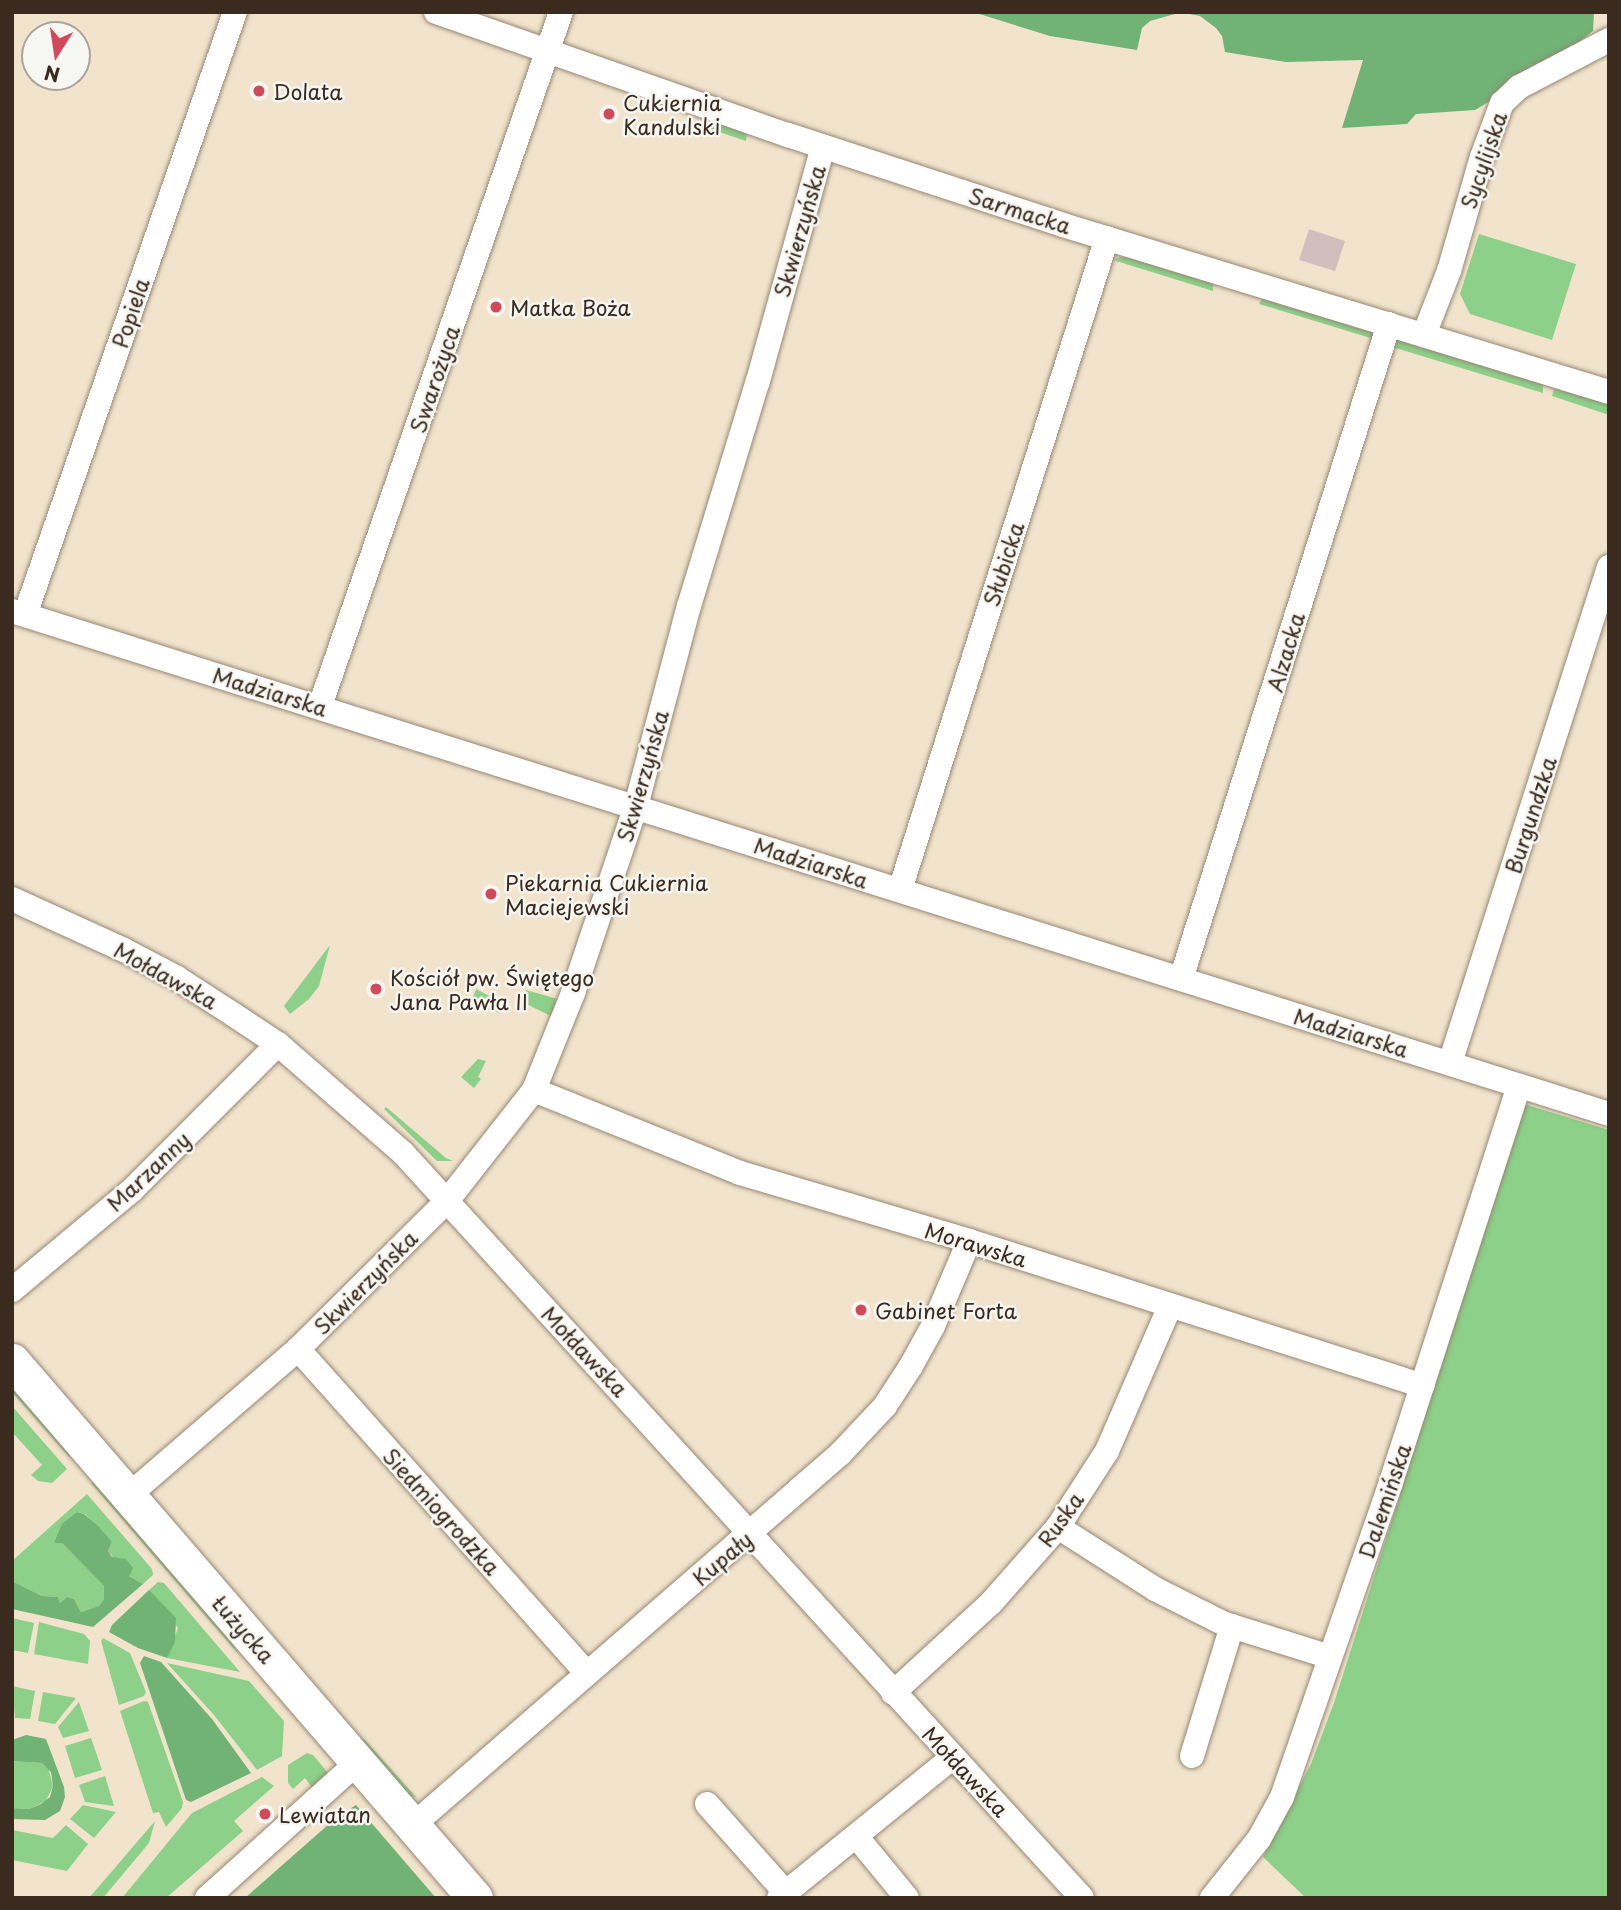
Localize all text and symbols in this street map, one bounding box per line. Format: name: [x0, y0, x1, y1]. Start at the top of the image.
north arrow: [21, 21, 91, 91]
text: N: [42, 59, 62, 90]
place label: Dolata: [273, 78, 342, 104]
marker: Dolata: [251, 83, 267, 99]
place label: Cukiernia Kandulski: [623, 89, 722, 139]
marker: Cukiernia Kandulski: [601, 106, 617, 122]
street label: Sycylijska: [1455, 108, 1511, 212]
street label: Skwierzyńska: [768, 162, 830, 300]
street label: Sarmacka: [966, 182, 1074, 238]
street label: Popiela: [106, 275, 154, 351]
place label: Matka Boża: [510, 294, 632, 320]
marker: Matka Boża: [488, 299, 504, 315]
street label: Swarożyca: [404, 322, 464, 436]
street label: Słubicka: [978, 519, 1028, 609]
street label: Alzacka: [1261, 609, 1309, 695]
street label: Madziarska: [210, 662, 330, 720]
street label: Skwierzyńska: [611, 707, 673, 845]
street label: Burgundzka: [1499, 753, 1561, 877]
street label: Madziarska: [751, 832, 871, 892]
place label: Piekarnia Cukiernia Maciejewski: [505, 869, 708, 919]
marker: Piekarnia Cukiernia Maciejewski: [483, 886, 499, 902]
street label: Mołdawska: [110, 936, 222, 1014]
place label: Kościół pw. Świętego Jana Pawła II: [390, 964, 595, 1014]
marker: Kościół pw. Świętego Jana Pawła II: [368, 981, 384, 997]
street label: Madziarska: [1291, 1003, 1411, 1061]
street label: Marzanny: [101, 1126, 195, 1216]
street label: Morawska: [922, 1217, 1030, 1271]
street label: Skwierzyńska: [308, 1225, 422, 1339]
place label: Gabinet Forta: [875, 1297, 1018, 1323]
street label: Mołdawska: [537, 1301, 633, 1401]
marker: Gabinet Forta: [853, 1302, 869, 1318]
street label: Dalemińska: [1353, 1440, 1415, 1562]
street label: Siedmiogrodzka: [379, 1443, 505, 1579]
street label: Ruska: [1032, 1487, 1088, 1551]
street label: Kupały: [687, 1526, 757, 1590]
street label: Łużycka: [208, 1590, 280, 1668]
street label: Mołdawska: [918, 1721, 1014, 1821]
place label: Lewiatan: [279, 1801, 371, 1827]
marker: Lewiatan: [257, 1806, 273, 1822]

